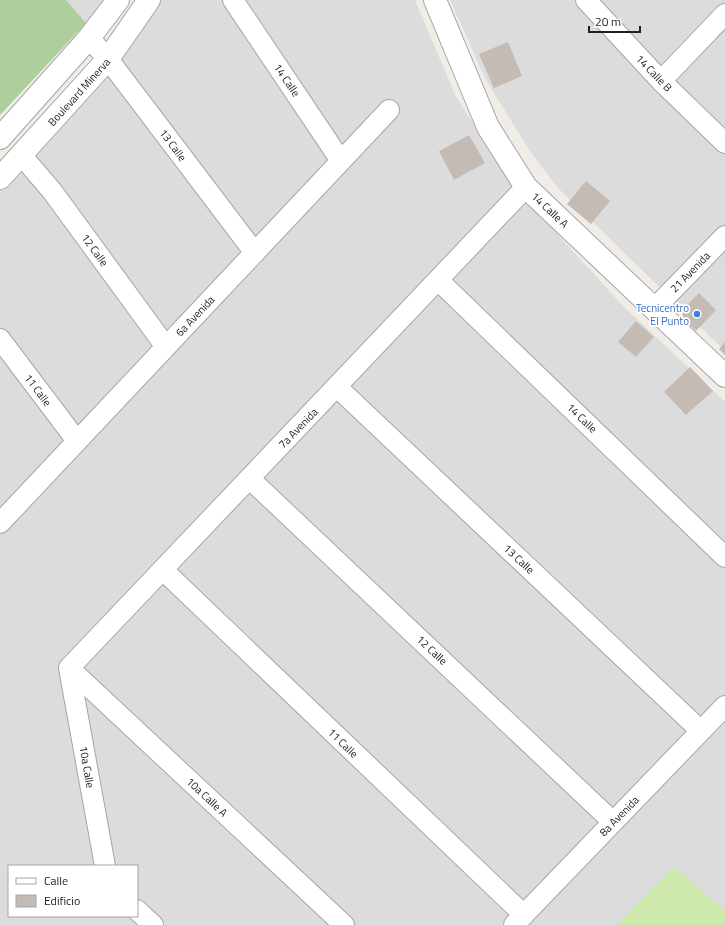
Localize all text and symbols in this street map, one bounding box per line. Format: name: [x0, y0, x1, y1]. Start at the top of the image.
scale bar: [589, 8, 640, 34]
text: 20 m: [595, 12, 621, 31]
street label: 14 Calle B: [632, 51, 676, 95]
street label: Boulevard Minerva: [44, 54, 114, 130]
street label: 14 Calle: [270, 60, 304, 100]
street label: 13 Calle: [156, 125, 191, 165]
street label: 14 Calle A: [528, 189, 573, 232]
street label: 12 Calle: [78, 230, 113, 270]
street label: 21 Avenida: [666, 248, 714, 296]
street label: 6a Avenida: [172, 292, 219, 340]
place label: Tecnicentro El Punto: [636, 300, 689, 329]
marker: Tecnicentro El Punto: [692, 309, 702, 319]
street label: 11 Calle: [21, 370, 56, 410]
street label: 14 Calle: [563, 399, 601, 437]
street label: 7a Avenida: [275, 404, 322, 452]
street label: 13 Calle: [500, 541, 538, 578]
street label: 12 Calle: [413, 632, 451, 669]
street label: 11 Calle: [324, 724, 362, 762]
street label: 10a Calle: [75, 745, 99, 790]
street label: 10a Calle A: [183, 774, 232, 821]
street label: 8a Avenida: [596, 792, 643, 840]
legend: [8, 865, 138, 917]
text: Calle: [44, 871, 68, 890]
text: Edificio: [44, 891, 80, 910]

